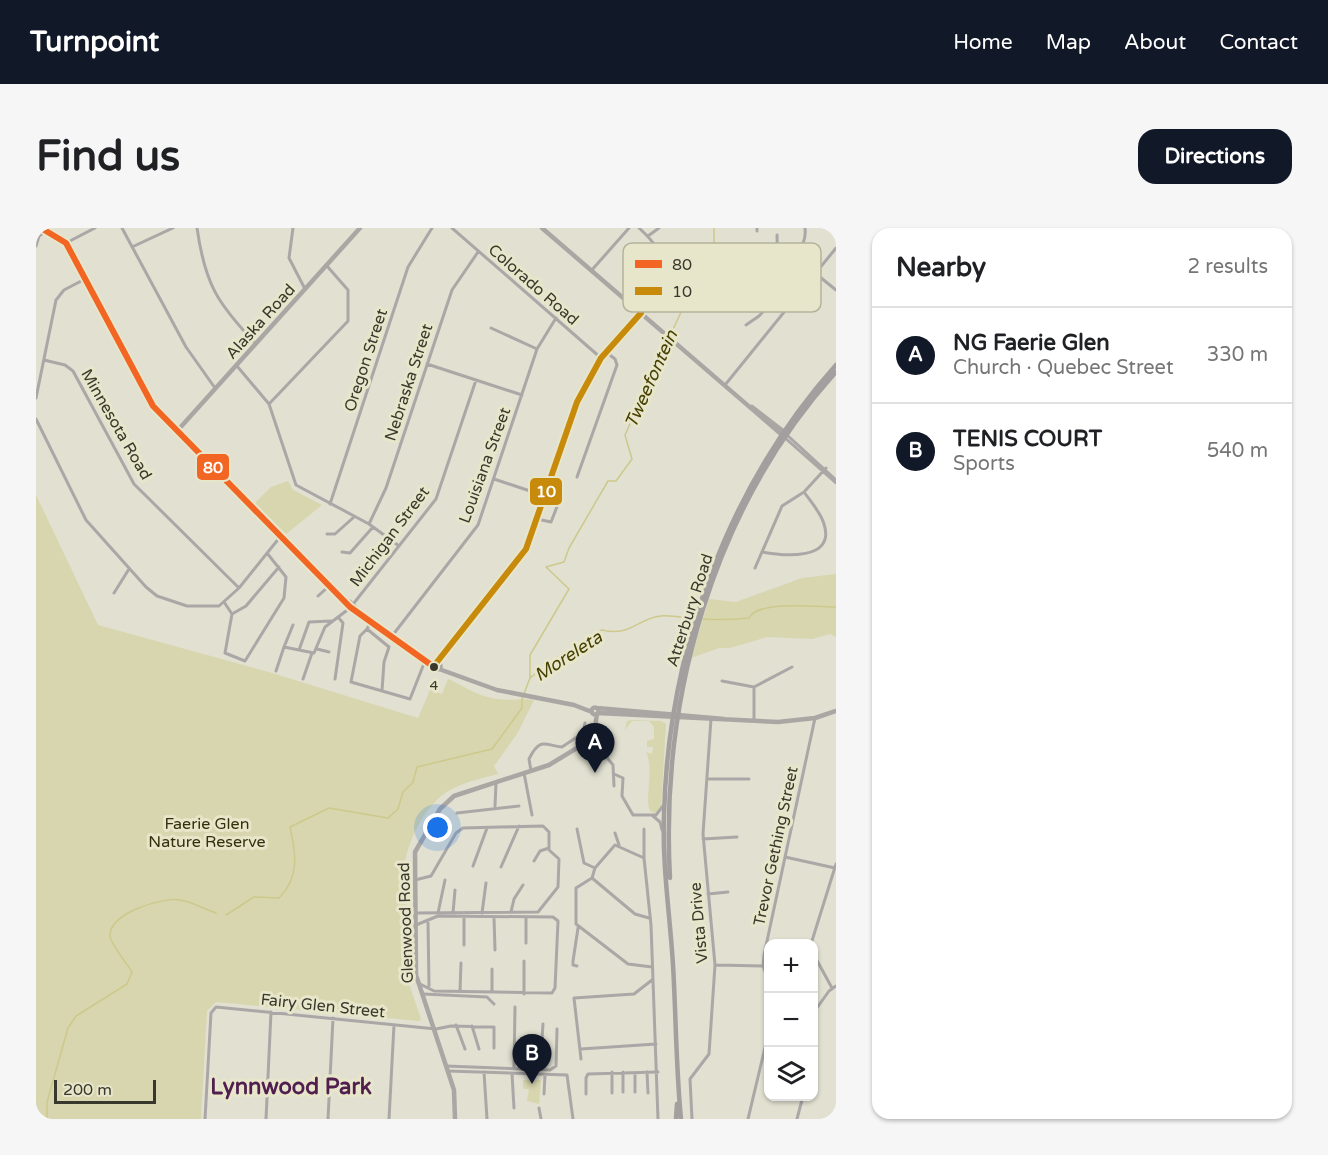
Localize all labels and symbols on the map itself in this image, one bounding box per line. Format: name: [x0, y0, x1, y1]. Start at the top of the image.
street label: Colorado Road: [484, 240, 583, 330]
legend: [623, 243, 821, 312]
text: 80: [672, 255, 692, 275]
street label: Alaska Road: [222, 280, 300, 363]
text: 10: [672, 282, 692, 302]
street label: Oregon Street: [340, 306, 392, 414]
street label: Nebraska Street: [381, 321, 437, 443]
water label: Tweefontein: [620, 326, 683, 431]
street label: Minnesota Road: [76, 366, 156, 483]
street label: Louisiana Street: [455, 405, 515, 526]
line badge: 80: [196, 453, 230, 481]
text: 80: [203, 458, 223, 478]
line badge: 10: [529, 477, 563, 506]
text: 10: [536, 482, 556, 502]
street label: Michigan Street: [346, 483, 434, 591]
street label: Atterbury Road: [662, 551, 718, 669]
water label: Moreleta: [530, 625, 607, 686]
marker: 4: [428, 661, 440, 673]
place label: 4: [430, 677, 439, 694]
pin: A: [576, 724, 614, 773]
street label: Trevor Gething Street: [749, 765, 803, 928]
your location: [423, 813, 452, 842]
park label: Faerie Glen Nature Reserve: [148, 814, 266, 852]
street label: Glenwood Road: [394, 862, 418, 984]
street label: Vista Drive: [685, 882, 712, 964]
street label: Fairy Glen Street: [260, 990, 386, 1022]
pin: B: [512, 1034, 552, 1084]
district label: Lynnwood Park: [210, 1074, 372, 1100]
scale bar: [54, 1077, 156, 1104]

